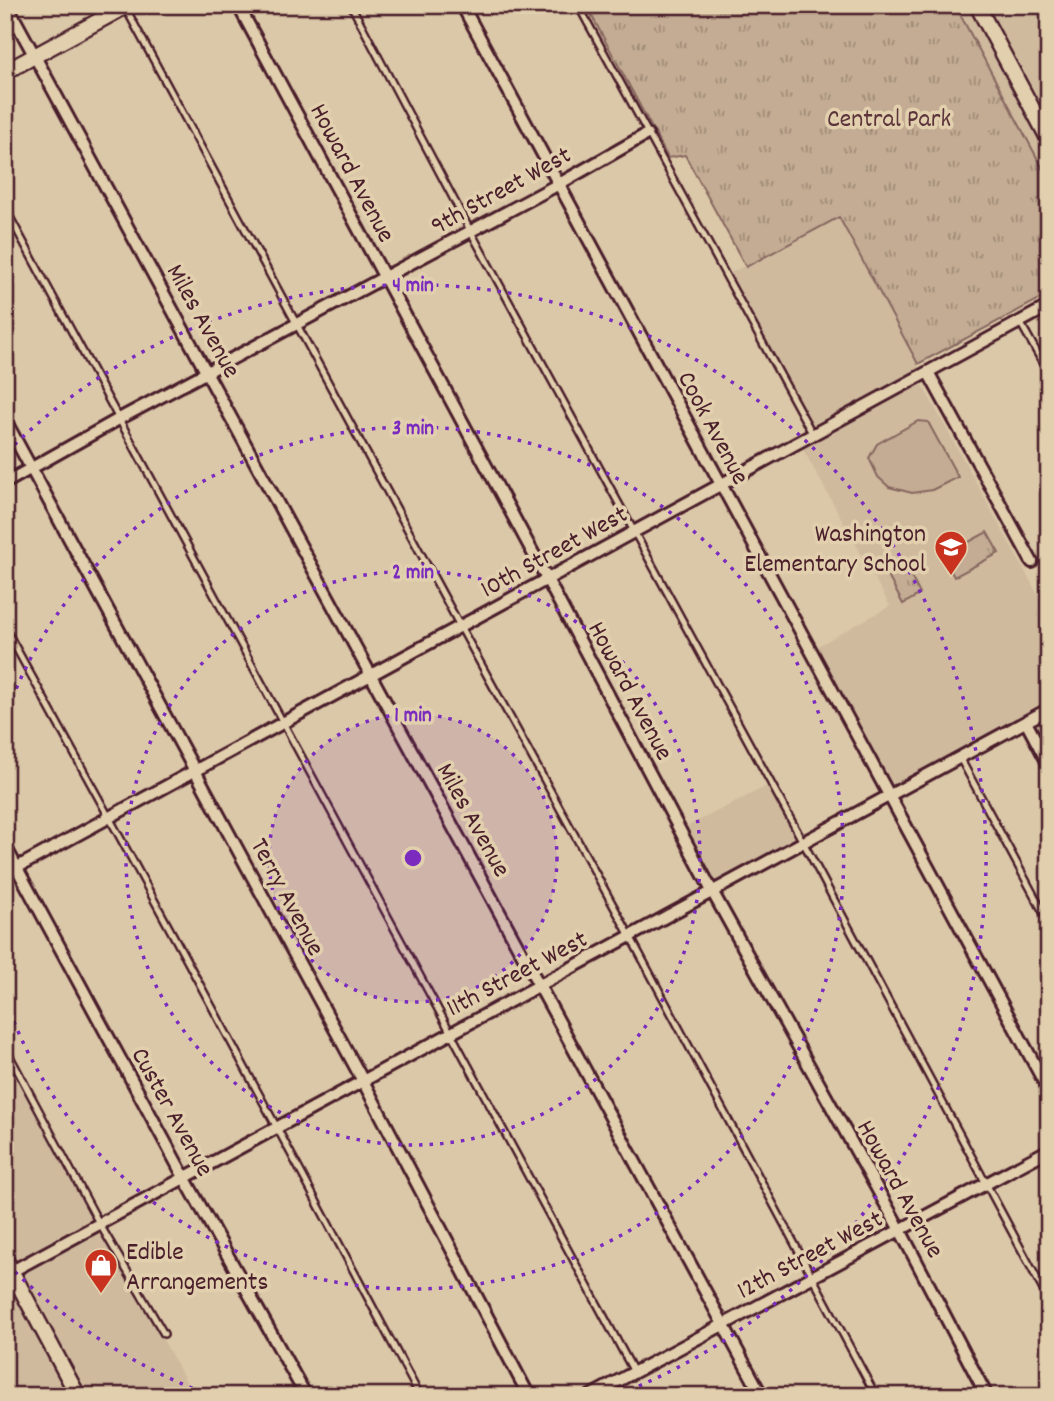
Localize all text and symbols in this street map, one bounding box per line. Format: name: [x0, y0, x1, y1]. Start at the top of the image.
street label: Howard Avenue: [299, 98, 403, 250]
park label: Central Park: [827, 102, 951, 139]
street label: 9th Street West: [425, 138, 579, 246]
street label: Miles Avenue: [155, 258, 249, 386]
text: 4 min: [392, 272, 434, 302]
street label: Cook Avenue: [667, 365, 757, 492]
text: 3 min: [392, 415, 434, 445]
street label: 10th Street West: [474, 497, 635, 609]
place label: Washington Elementary School: [744, 517, 926, 584]
school or university icon: Washington Elementary School: [932, 528, 970, 577]
text: 2 min: [392, 559, 434, 589]
street label: Howard Avenue: [577, 616, 681, 768]
text: 1 min: [394, 702, 432, 732]
street label: Miles Avenue: [425, 757, 519, 885]
street label: Terry Avenue: [239, 832, 332, 963]
centre of rings: [401, 846, 425, 870]
street label: 11th Street West: [441, 922, 595, 1028]
street label: Custer Avenue: [120, 1041, 222, 1184]
street label: Howard Avenue: [846, 1114, 952, 1265]
street label: 12th Street West: [731, 1202, 891, 1310]
place label: Edible Arrangements: [126, 1235, 268, 1302]
shop icon: Edible Arrangements: [82, 1246, 120, 1295]

